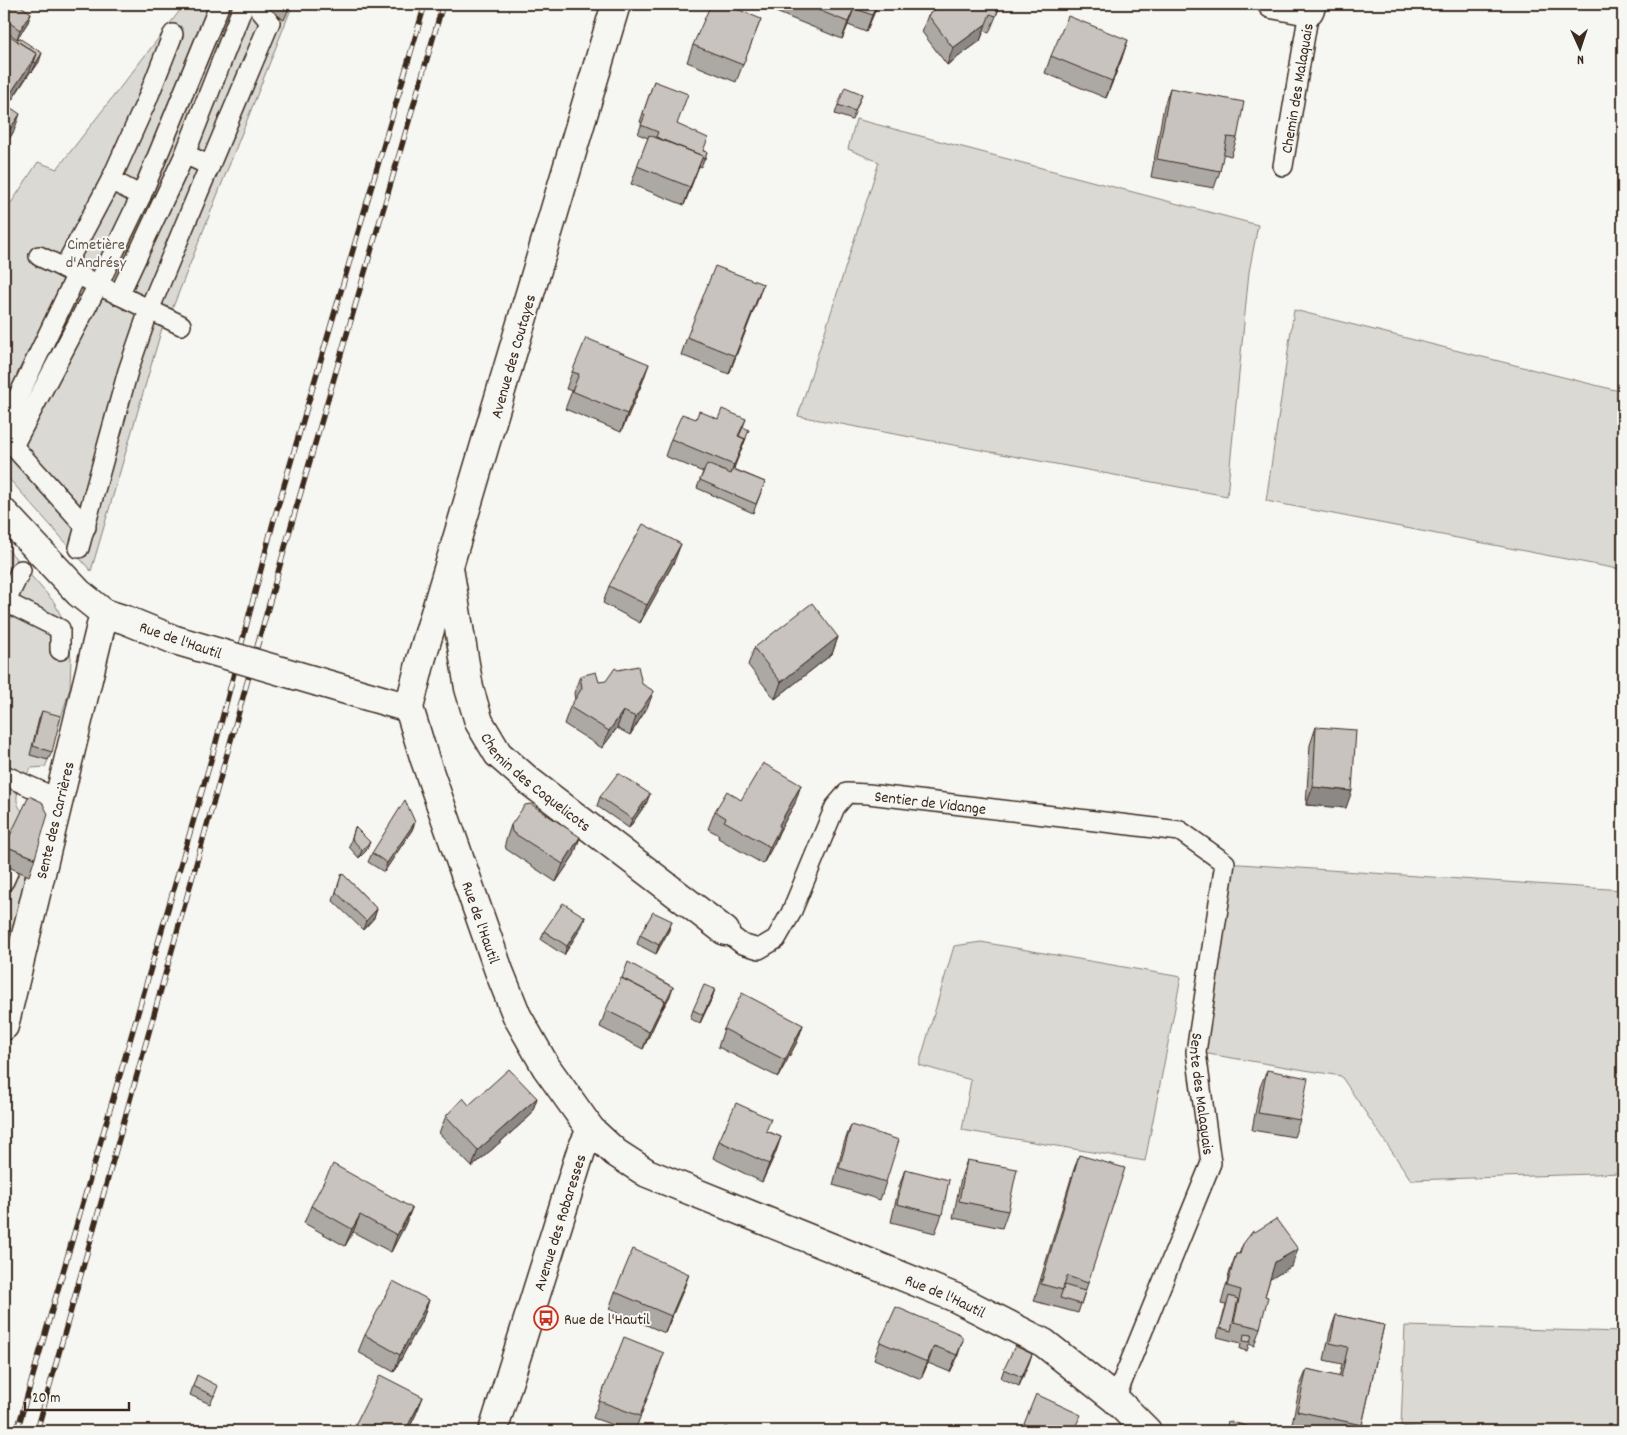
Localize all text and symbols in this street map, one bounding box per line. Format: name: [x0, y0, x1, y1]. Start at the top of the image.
street label: Chemin des Malaquais: [1276, 21, 1321, 155]
north arrow: [1554, 22, 1604, 72]
text: N: [1577, 49, 1585, 69]
park label: Cimetière d'Andrésy: [66, 234, 127, 275]
street label: Avenue des Coutayes: [486, 292, 543, 421]
street label: Rue de l'Hautil: [136, 617, 225, 666]
street label: Chemin des Coquelicots: [474, 729, 595, 839]
street label: Sente des Carrières: [31, 759, 82, 882]
street label: Sentier de Vidange: [873, 786, 987, 822]
street label: Rue de l'Hautil: [454, 879, 505, 967]
street label: Sente des Malaquais: [1182, 1031, 1219, 1157]
street label: Avenue des Robaresses: [529, 1151, 593, 1294]
street label: Rue de l'Hautil: [901, 1270, 989, 1325]
bus stop icon: Rue de l'Hautil: [533, 1305, 559, 1331]
place label: Rue de l'Hautil: [564, 1309, 650, 1332]
scale bar: [25, 1380, 129, 1412]
text: 20 m: [32, 1388, 60, 1410]

